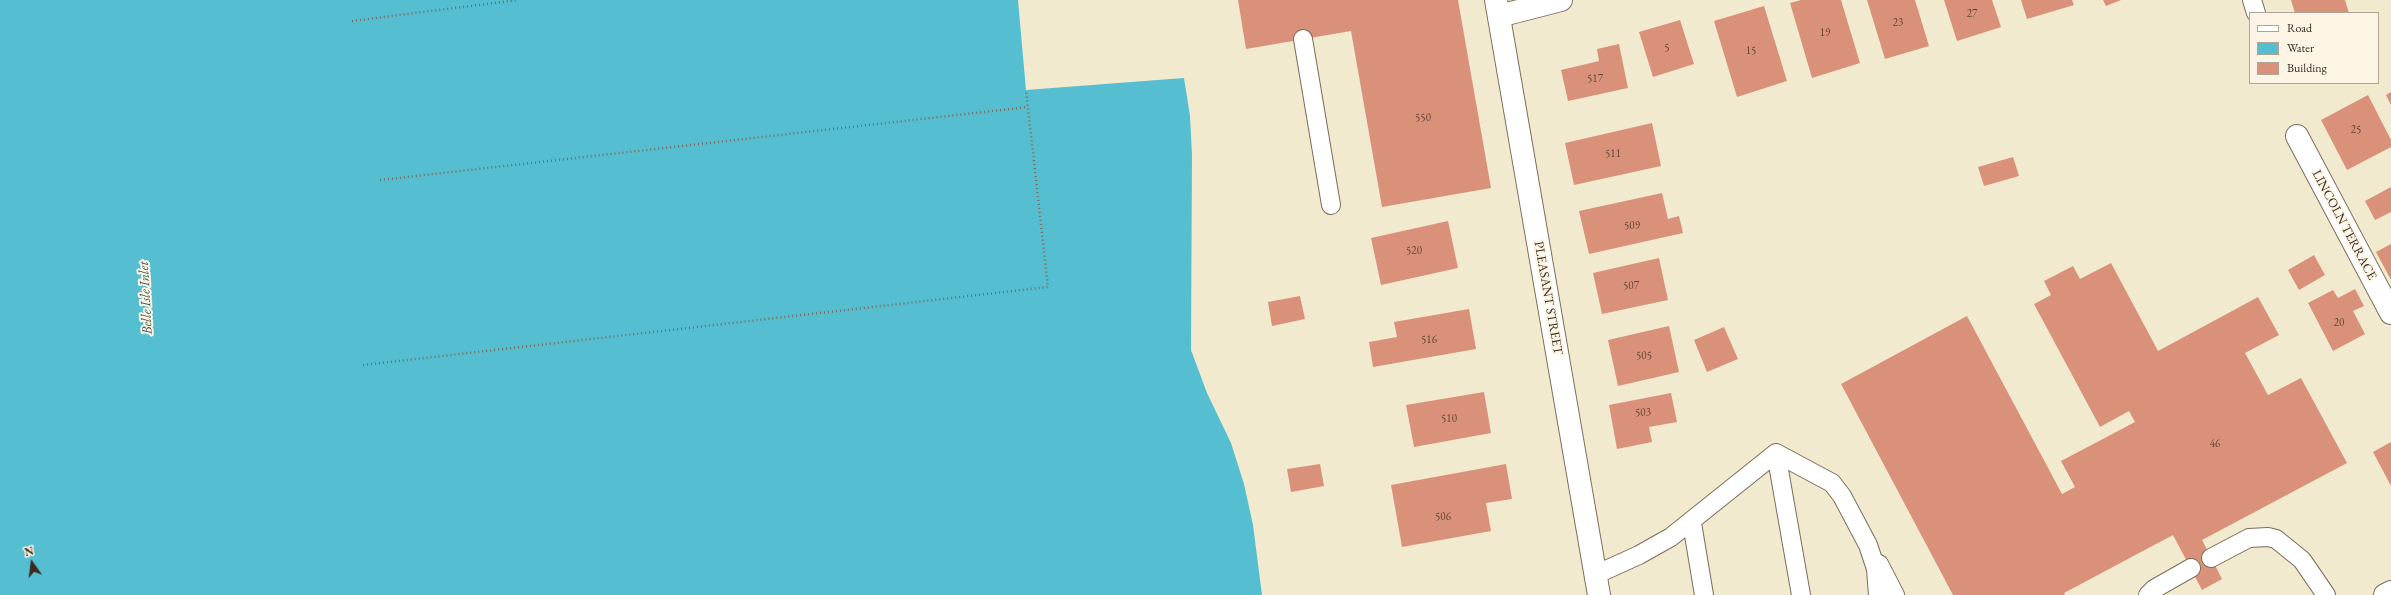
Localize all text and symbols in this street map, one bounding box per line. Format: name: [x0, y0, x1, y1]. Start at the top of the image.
house number: 27: [1967, 7, 1977, 21]
legend: [2249, 12, 2379, 84]
house number: 23: [1893, 16, 1903, 30]
text: Road: [2287, 20, 2312, 36]
house number: 19: [1820, 26, 1830, 40]
text: Water: [2287, 40, 2314, 56]
house number: 5: [1664, 41, 1670, 55]
house number: 15: [1746, 44, 1756, 58]
text: Building: [2287, 60, 2327, 76]
house number: 517: [1587, 72, 1603, 86]
house number: 550: [1415, 111, 1431, 125]
house number: 25: [2351, 123, 2361, 137]
house number: 511: [1605, 147, 1621, 161]
street label: LINCOLN TERRACE: [2308, 167, 2380, 283]
house number: 509: [1624, 219, 1640, 233]
street label: PLEASANT STREET: [1530, 240, 1566, 356]
house number: 520: [1406, 244, 1422, 258]
water label: Belle Isle Inlet: [136, 261, 156, 335]
house number: 507: [1623, 279, 1639, 293]
house number: 20: [2334, 316, 2344, 330]
house number: 516: [1421, 333, 1437, 347]
house number: 505: [1636, 349, 1652, 363]
house number: 503: [1635, 406, 1651, 420]
house number: 510: [1441, 412, 1457, 426]
house number: 46: [2210, 437, 2220, 451]
house number: 506: [1435, 510, 1451, 524]
north arrow: [12, 543, 52, 583]
text: N: [23, 543, 35, 559]

